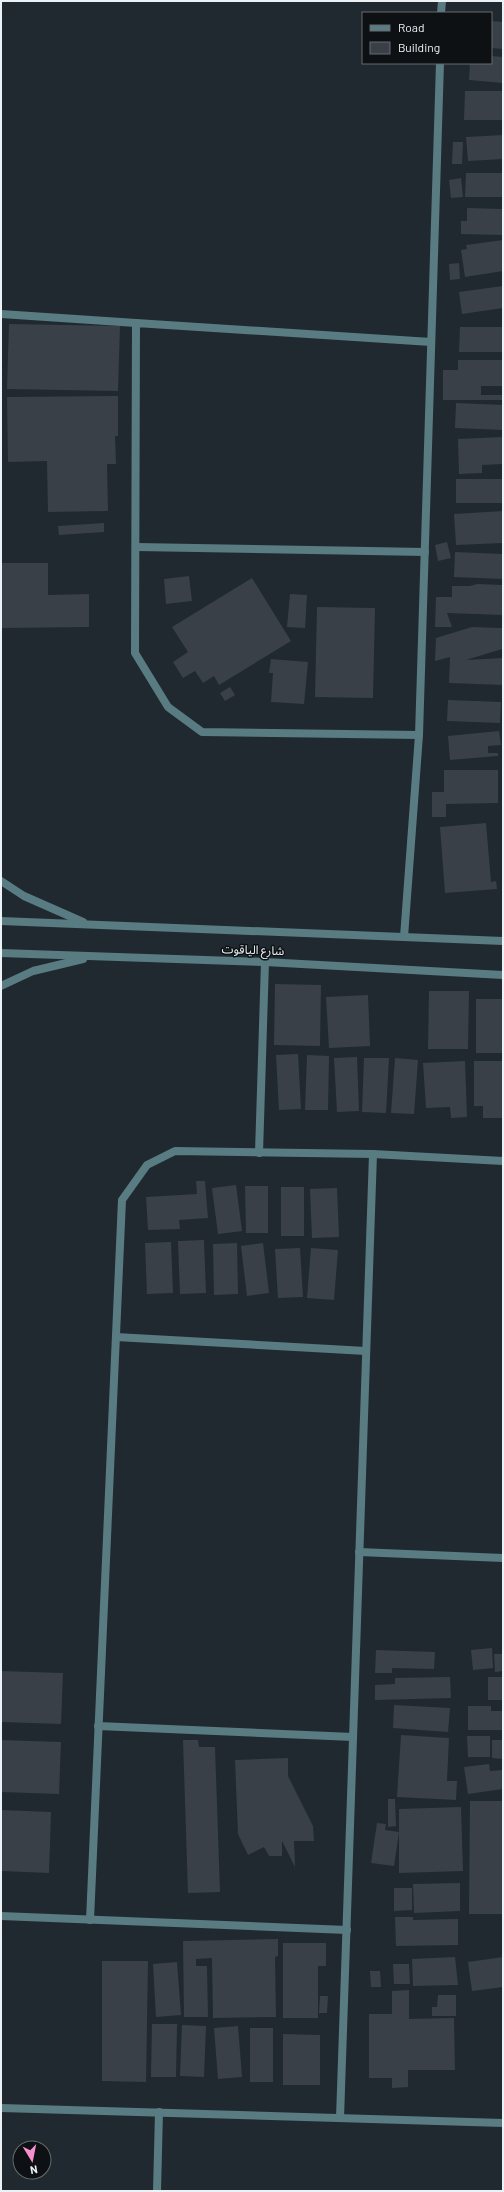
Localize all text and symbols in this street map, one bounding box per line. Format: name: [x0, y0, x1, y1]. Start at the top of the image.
legend: [362, 12, 492, 64]
text: Road: [398, 20, 425, 34]
text: Building: [398, 40, 440, 54]
street label: شارع الياقوت: [221, 941, 285, 960]
north arrow: [12, 2140, 52, 2180]
text: N: [29, 2163, 39, 2177]

